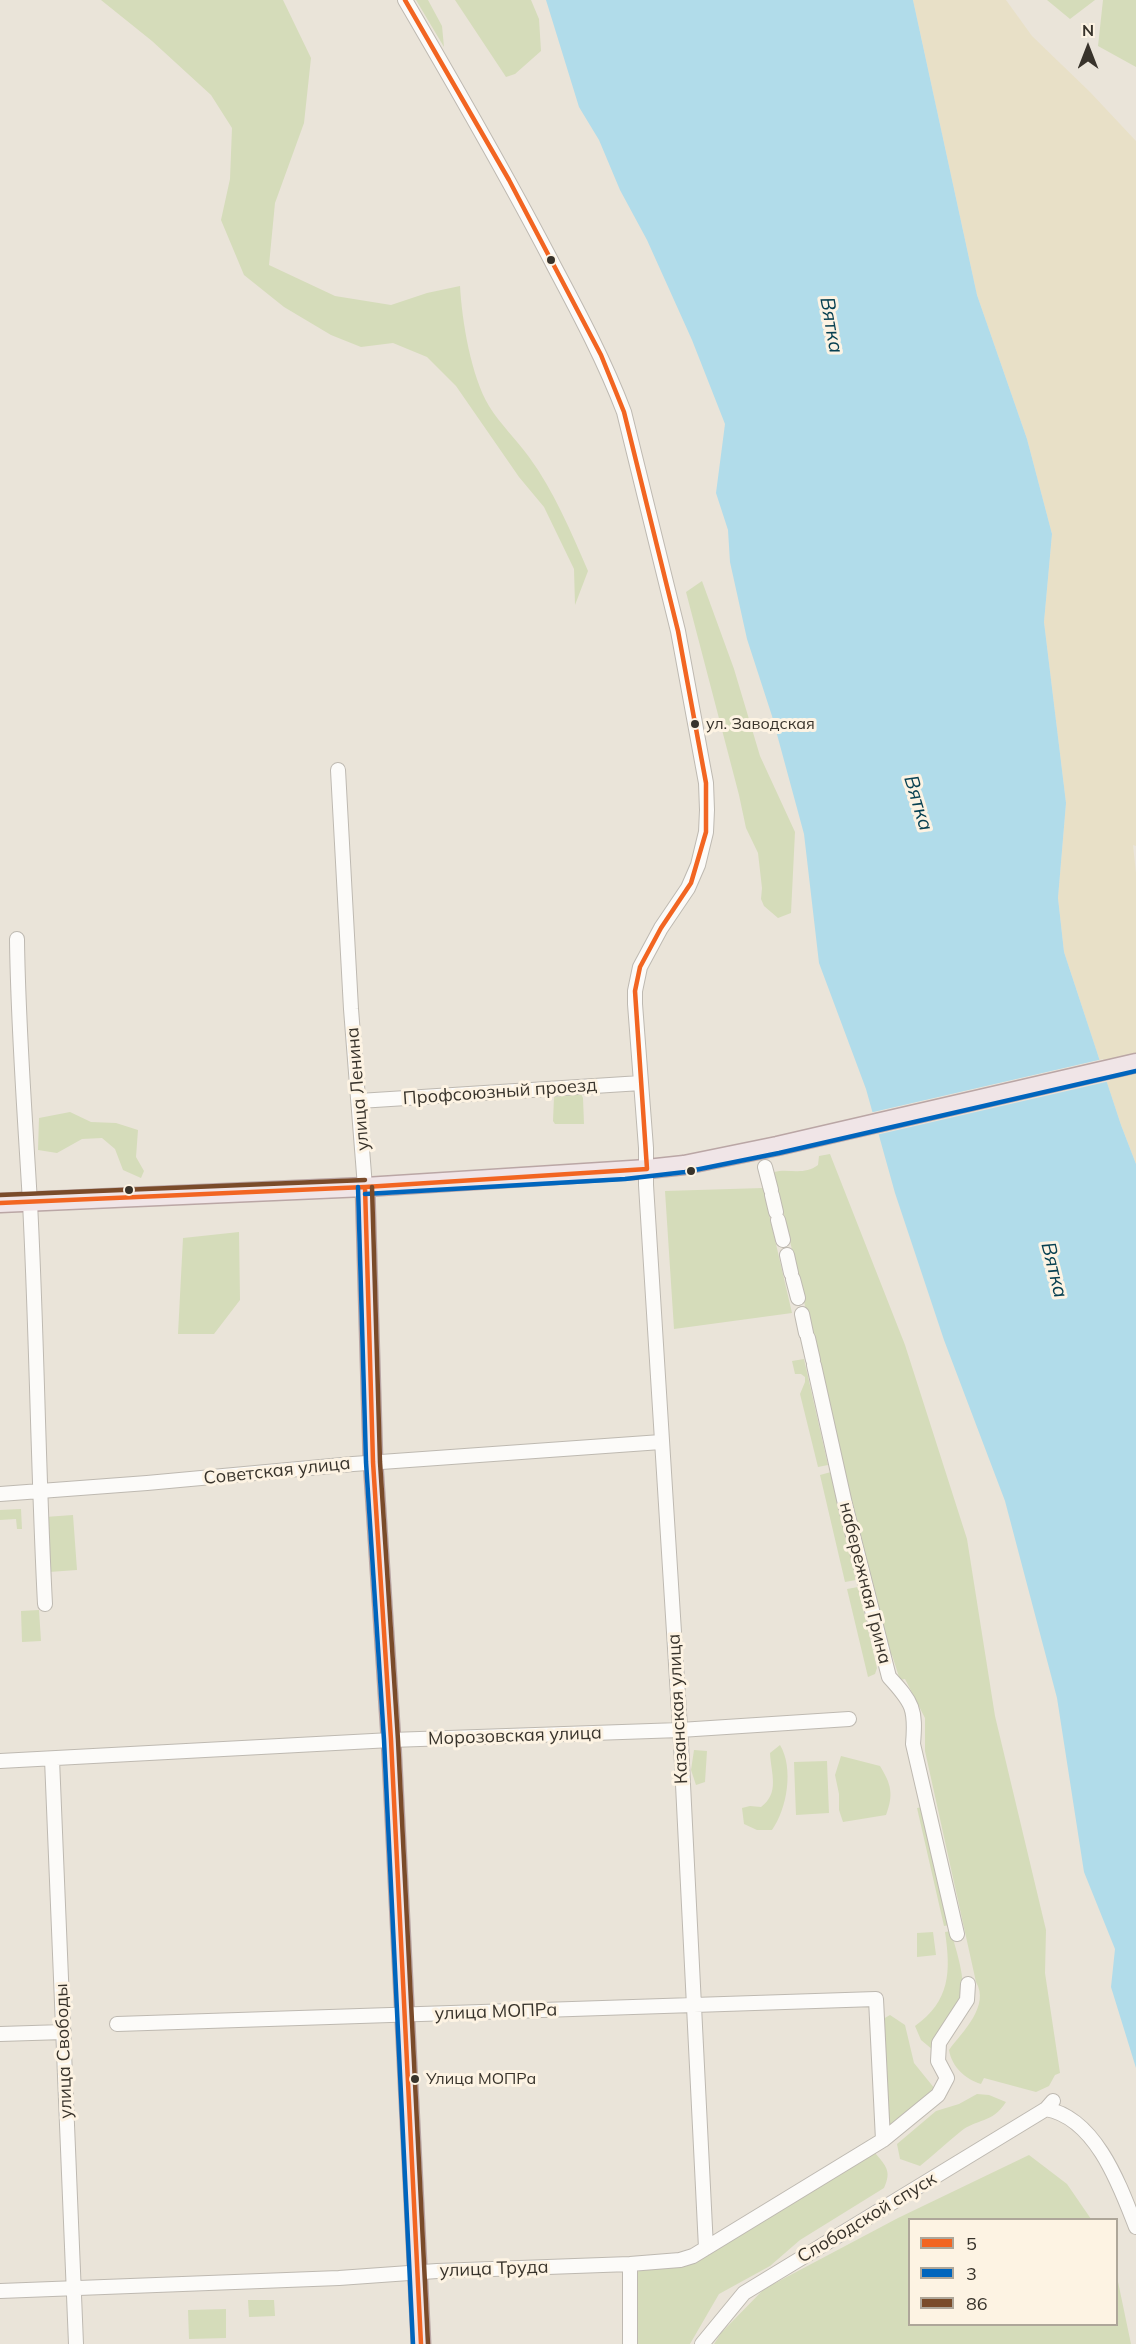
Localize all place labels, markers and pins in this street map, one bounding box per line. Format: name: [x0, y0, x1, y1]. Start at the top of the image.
unlabelled marker: [545, 254, 557, 266]
place label: ул. Заводская: [706, 714, 815, 734]
marker: ул. Заводская: [689, 718, 701, 730]
unlabelled marker: [685, 1165, 697, 1177]
unlabelled marker: [123, 1184, 135, 1196]
place label: Улица МОПРа: [426, 2069, 536, 2089]
marker: Улица МОПРа: [409, 2073, 421, 2085]

